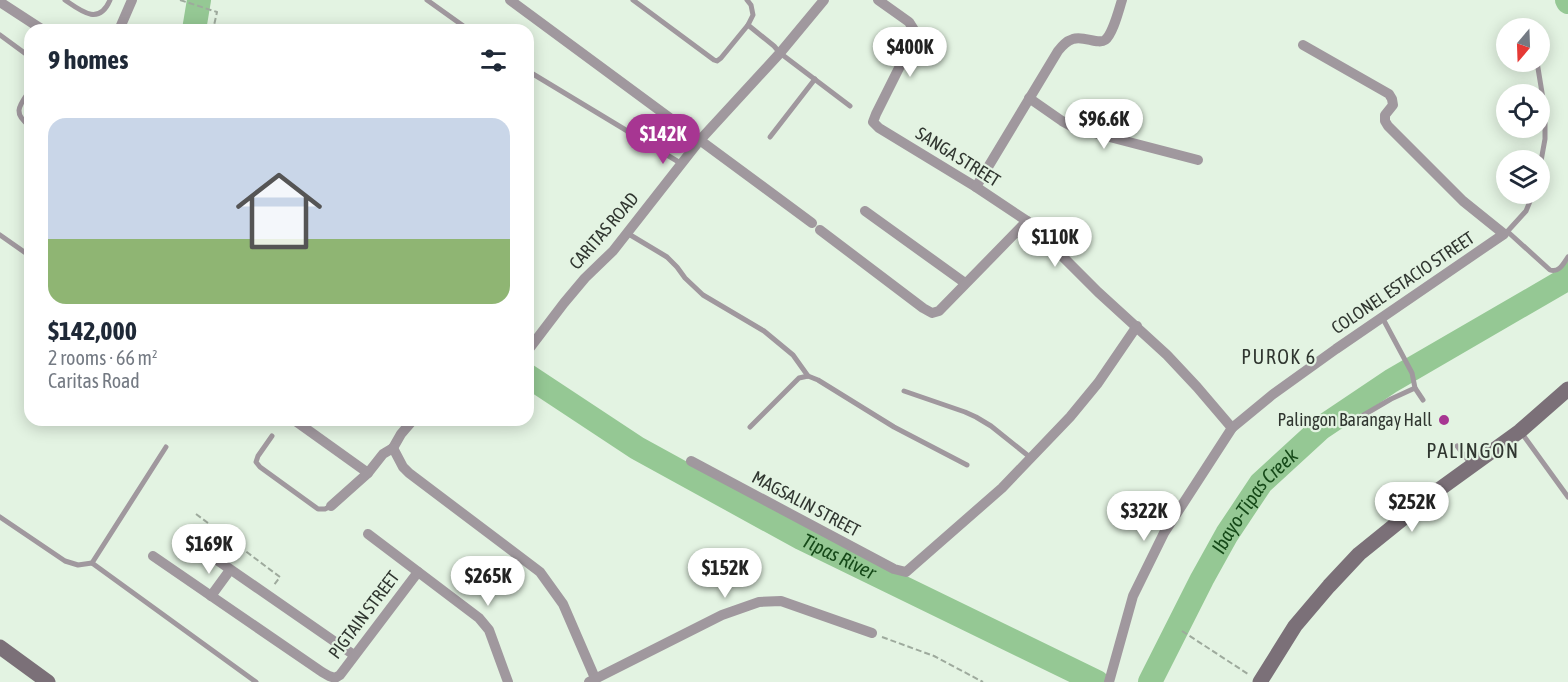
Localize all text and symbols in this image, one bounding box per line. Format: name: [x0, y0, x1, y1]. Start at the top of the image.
north arrow: [1496, 18, 1550, 72]
map controls: [1496, 18, 1550, 204]
pin: $400K: [868, 27, 952, 78]
text: $400K: [887, 35, 933, 58]
icon: filters: [477, 44, 510, 77]
text: 9 homes: [48, 45, 128, 75]
button: locate: [1496, 84, 1550, 138]
pin: $96.6K: [1055, 99, 1153, 150]
text: $96.6K: [1079, 107, 1129, 130]
pin: $142K: [621, 114, 705, 165]
text: $142K: [640, 122, 686, 145]
street label: SANGA STREET: [912, 122, 1004, 191]
button: layers: [1496, 150, 1550, 204]
icon: home: [225, 157, 333, 265]
street label: CARITAS ROAD: [565, 188, 643, 273]
pin: $110K: [1013, 217, 1097, 268]
text: $110K: [1032, 225, 1078, 248]
street label: COLONEL ESTACIO STREET: [1327, 227, 1478, 338]
text: $142,000: [48, 316, 137, 346]
district label: PUROK 6: [1241, 345, 1317, 368]
text: 2 rooms · 66 m²: [48, 346, 158, 369]
text: Caritas Road: [48, 369, 140, 392]
place label: Palingon Barangay Hall: [1278, 409, 1432, 430]
marker: Palingon Barangay Hall: [1437, 413, 1451, 427]
district label: PALINGON: [1426, 438, 1520, 462]
water label: Ibayo-Tipas Creek: [1206, 443, 1302, 558]
street label: MAGSALIN STREET: [749, 466, 864, 541]
pin: $252K: [1370, 482, 1454, 533]
text: $252K: [1389, 490, 1435, 513]
pin: $322K: [1102, 491, 1186, 542]
text: $322K: [1121, 499, 1167, 522]
pin: $169K: [167, 524, 251, 575]
water label: Tipas River: [799, 528, 881, 584]
text: $169K: [186, 532, 232, 555]
pin: $152K: [683, 548, 767, 599]
pin: $265K: [446, 556, 530, 607]
text: $152K: [702, 556, 748, 579]
text: $265K: [465, 564, 511, 587]
street label: PIGTAIN STREET: [324, 567, 403, 663]

